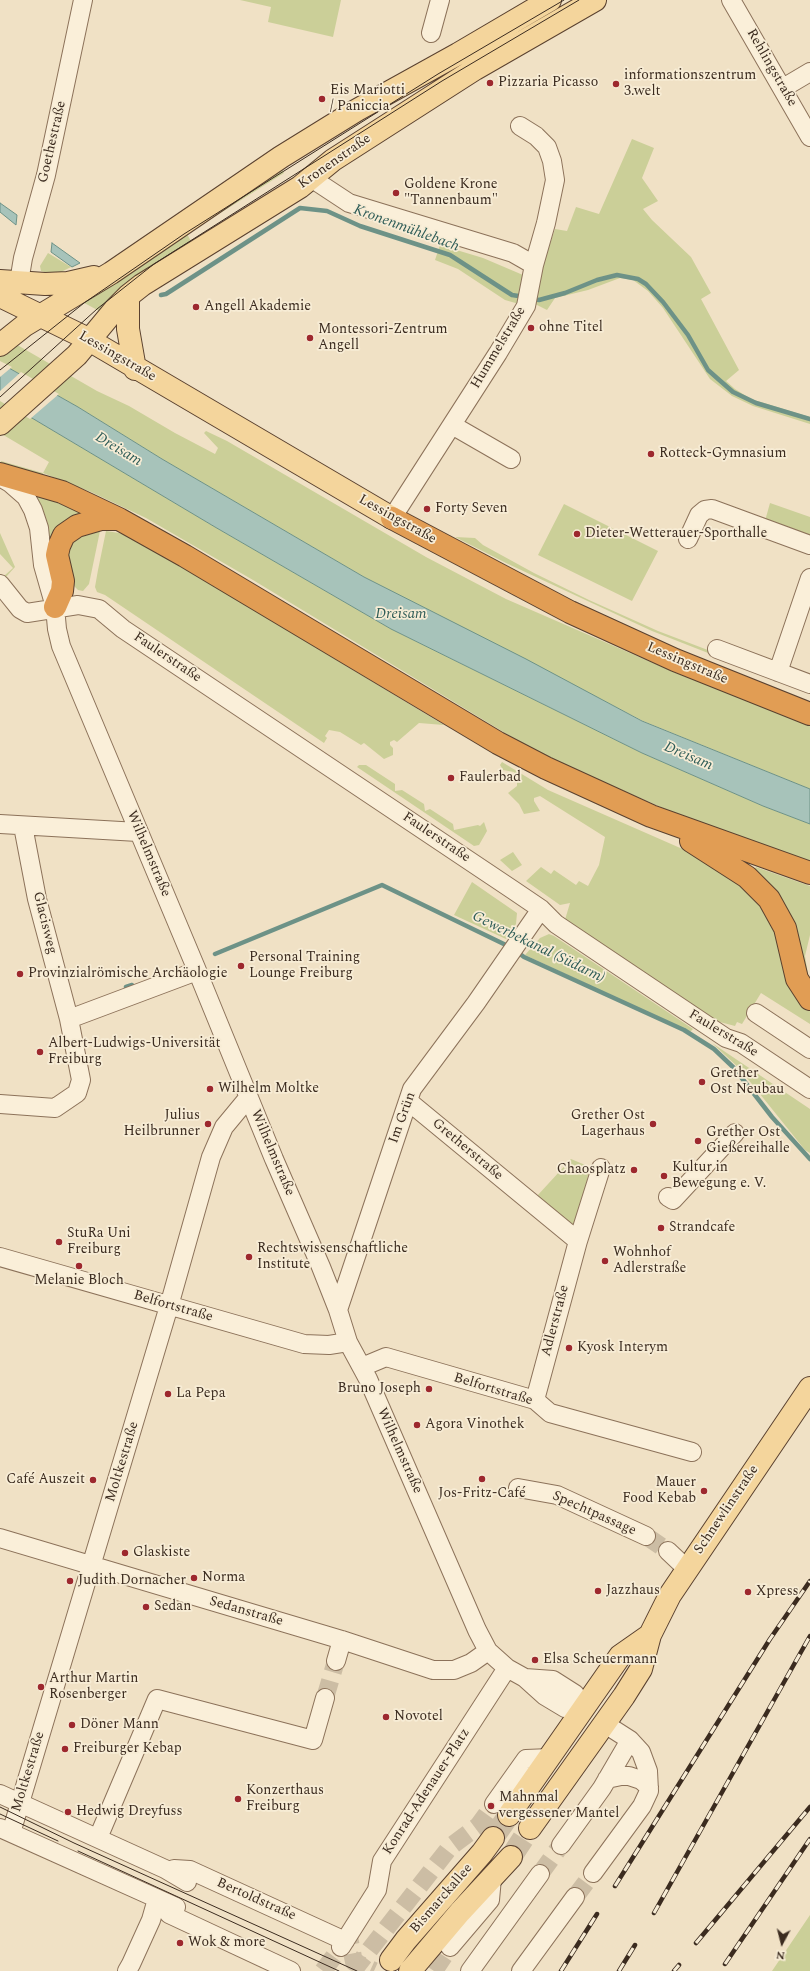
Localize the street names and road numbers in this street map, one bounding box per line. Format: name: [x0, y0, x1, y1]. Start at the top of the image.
street label: Rehlingstraße: [742, 26, 800, 110]
street label: Goethestraße: [35, 99, 71, 185]
street label: Kronenstraße: [295, 131, 375, 193]
street label: Hummelstraße: [468, 304, 530, 392]
street label: Lessingstraße: [75, 328, 159, 386]
street label: Lessingstraße: [355, 492, 439, 548]
street label: Faulerstraße: [130, 629, 204, 687]
street label: Lessingstraße: [644, 639, 730, 689]
street label: Wilhelmstraße: [122, 808, 174, 900]
street label: Faulerstraße: [399, 809, 473, 867]
street label: Glacisweg: [28, 890, 60, 956]
street label: Faulerstraße: [685, 1007, 761, 1061]
street label: Im Grün: [386, 1090, 420, 1146]
street label: Wilhelmstraße: [246, 1107, 298, 1199]
street label: Gretherstraße: [428, 1116, 506, 1184]
street label: Adlerstraße: [538, 1283, 574, 1359]
street label: Belfortstraße: [131, 1288, 215, 1326]
street label: Belfortstraße: [451, 1370, 535, 1410]
street label: Wilhelmstraße: [373, 1406, 425, 1496]
street label: Moltkestraße: [103, 1420, 143, 1504]
street label: Schnewlinstraße: [691, 1462, 763, 1558]
street label: Spechtpassage: [549, 1488, 639, 1540]
street label: Sedanstraße: [207, 1593, 285, 1631]
street label: Konrad-Adenauer-Platz: [380, 1726, 474, 1858]
street label: Moltkestraße: [9, 1730, 49, 1814]
street label: Bismarckallee: [407, 1861, 477, 1937]
street label: Bertoldstraße: [214, 1875, 298, 1925]

